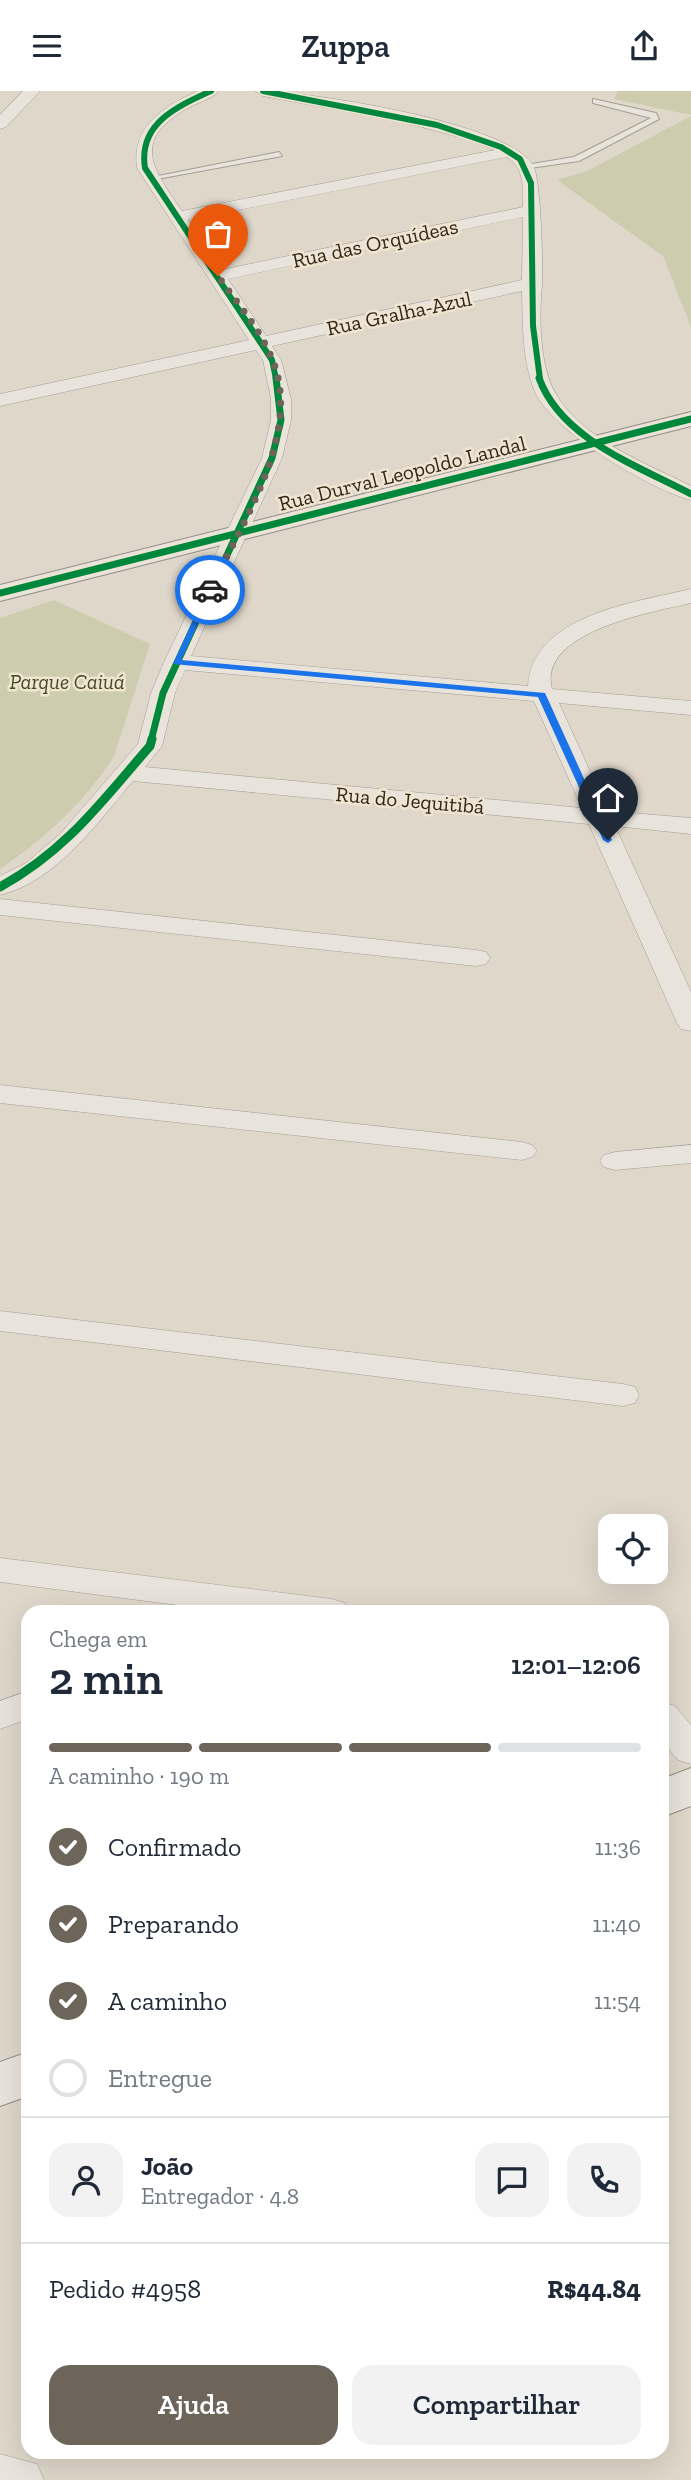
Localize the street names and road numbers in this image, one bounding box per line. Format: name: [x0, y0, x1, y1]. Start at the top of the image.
street label: Rua das Orquídeas: [290, 213, 460, 273]
street label: Rua Gralha-Azul: [324, 285, 474, 341]
street label: Rua Durval Leopoldo Landal: [276, 430, 529, 516]
street label: Rua do Jequitibá: [335, 781, 485, 819]

